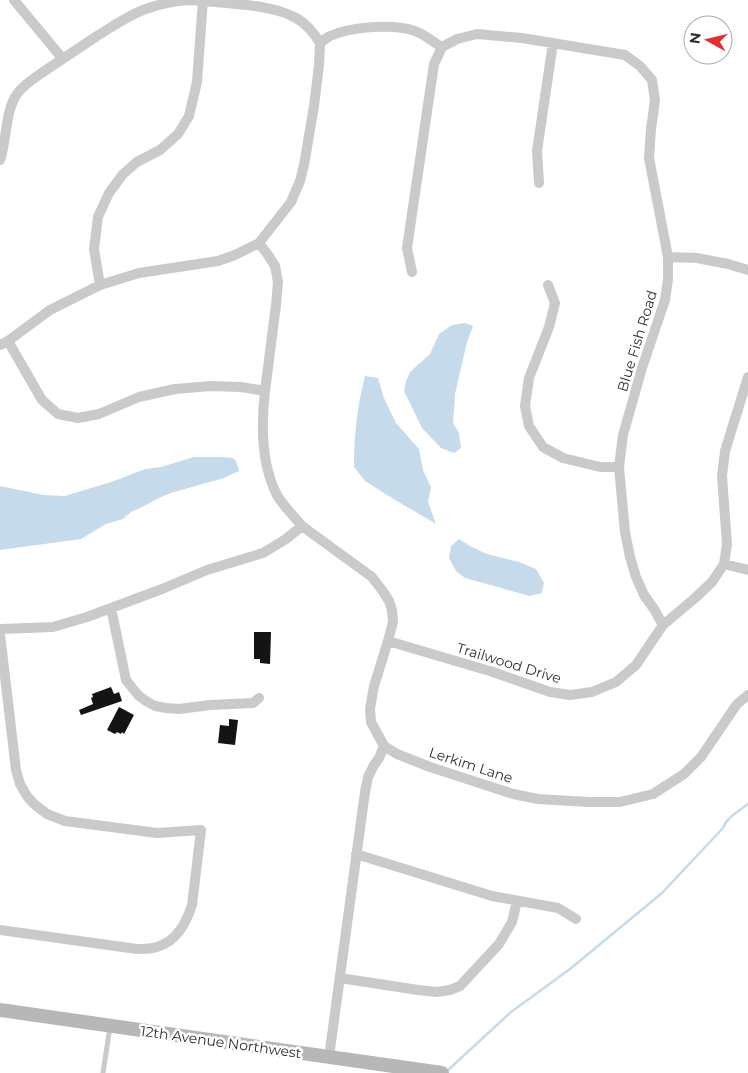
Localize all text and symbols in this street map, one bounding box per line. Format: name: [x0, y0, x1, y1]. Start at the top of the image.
north arrow: [683, 15, 733, 65]
text: N: [685, 31, 705, 45]
street label: Blue Fish Road: [613, 288, 661, 394]
street label: Trailwood Drive: [455, 639, 563, 687]
street label: Lerkim Lane: [427, 743, 515, 787]
street label: 12th Avenue Northwest: [139, 1022, 303, 1062]

